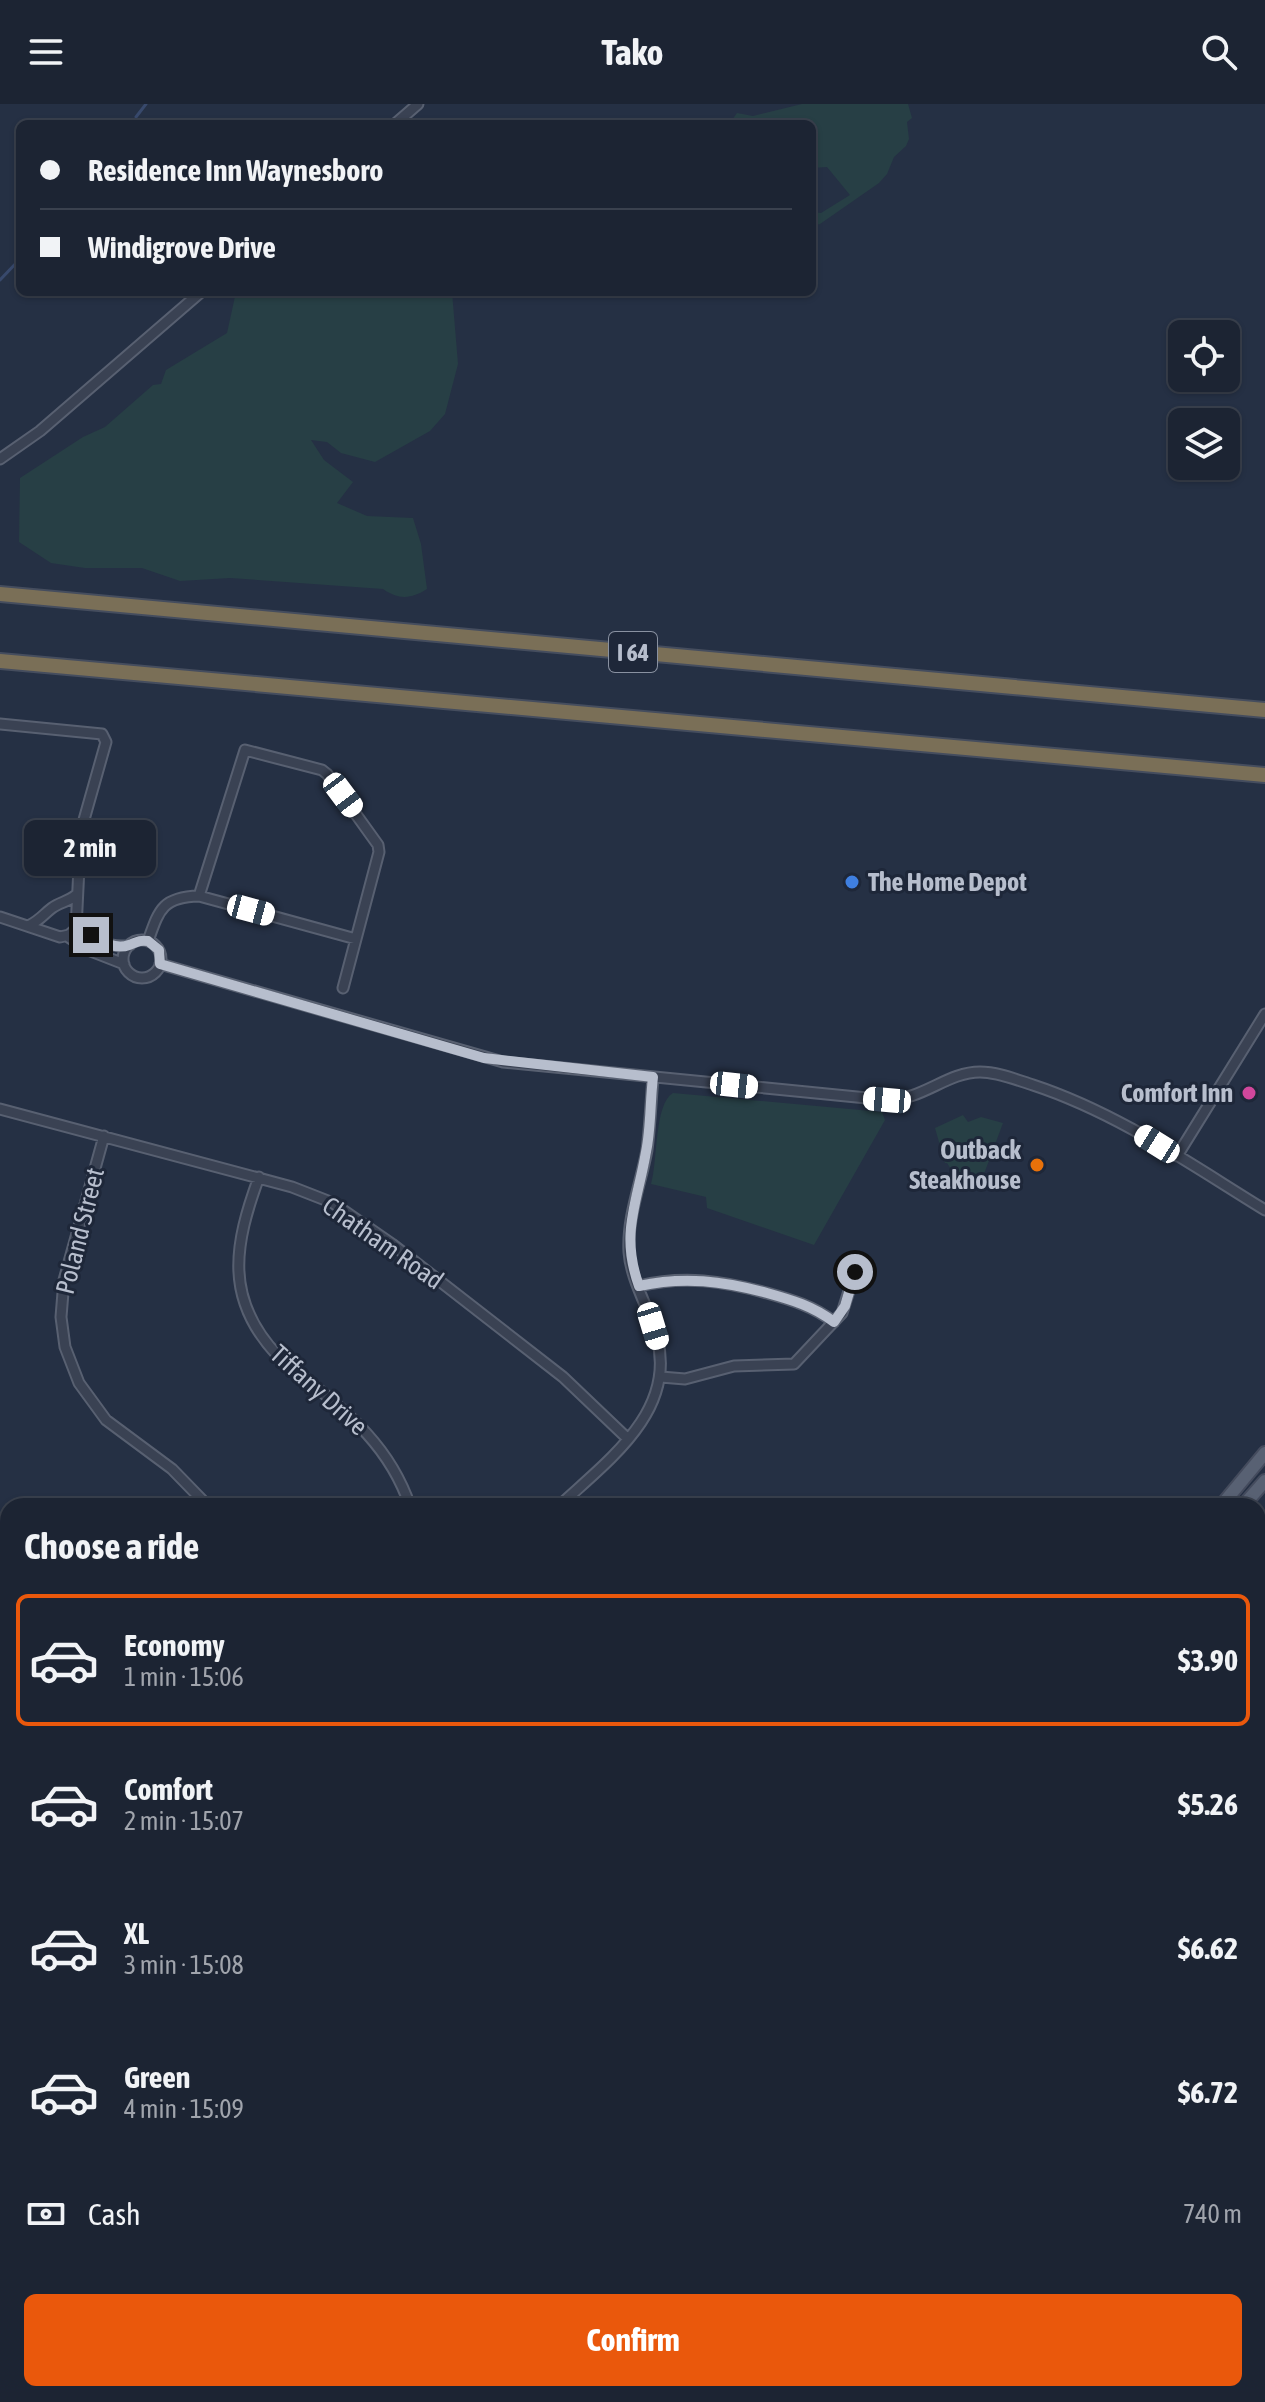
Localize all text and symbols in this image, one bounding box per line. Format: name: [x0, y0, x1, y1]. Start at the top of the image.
icon: menu: [24, 30, 68, 74]
icon: search: [1197, 30, 1241, 74]
text: Tako: [601, 31, 664, 73]
text: Residence Inn Waynesboro: [88, 153, 383, 187]
text: Windigrove Drive: [88, 230, 276, 264]
map controls: [1168, 320, 1240, 480]
button: locate: [1168, 320, 1240, 392]
button: layers: [1168, 408, 1240, 480]
road number: I 64: [609, 632, 657, 672]
car: [319, 769, 367, 821]
callout: 2 min: [25, 819, 157, 875]
text: 2 min: [63, 833, 117, 863]
place label: The Home Depot: [868, 867, 1027, 897]
marker: The Home Depot: [843, 873, 861, 891]
car: [225, 892, 277, 928]
route end: [73, 917, 109, 953]
car: [709, 1071, 759, 1099]
place label: Comfort Inn: [1121, 1078, 1233, 1108]
marker: Comfort Inn: [1240, 1084, 1258, 1102]
car: [862, 1086, 912, 1114]
car: [1130, 1121, 1184, 1167]
place label: Outback Steakhouse: [909, 1135, 1022, 1195]
marker: Outback Steakhouse: [1028, 1156, 1046, 1174]
street label: Poland Street: [50, 1165, 110, 1297]
street label: Chatham Road: [317, 1190, 449, 1296]
route start: [837, 1254, 873, 1290]
car: [635, 1300, 671, 1352]
street label: Tiffany Drive: [264, 1339, 374, 1441]
text: Choose a ride: [24, 1525, 199, 1567]
icon: car: [28, 1624, 100, 1696]
text: Economy: [124, 1628, 225, 1662]
text: $3.90: [1178, 1643, 1238, 1677]
text: 1 min · 15:06: [124, 1662, 244, 1692]
icon: car: [28, 1768, 100, 1840]
text: Comfort: [124, 1772, 213, 1806]
text: $5.26: [1178, 1787, 1238, 1821]
text: 2 min · 15:07: [124, 1806, 244, 1836]
icon: car: [28, 1912, 100, 1984]
text: XL: [124, 1916, 149, 1950]
text: $6.62: [1178, 1931, 1238, 1965]
text: 3 min · 15:08: [124, 1950, 244, 1980]
icon: car: [28, 2056, 100, 2128]
text: Green: [124, 2060, 190, 2094]
text: $6.72: [1178, 2075, 1238, 2109]
text: 4 min · 15:09: [124, 2094, 244, 2124]
icon: cash: [24, 2192, 68, 2236]
text: Cash: [88, 2197, 141, 2231]
text: 740 m: [1183, 2199, 1242, 2229]
button: Confirm: [24, 2294, 1242, 2386]

